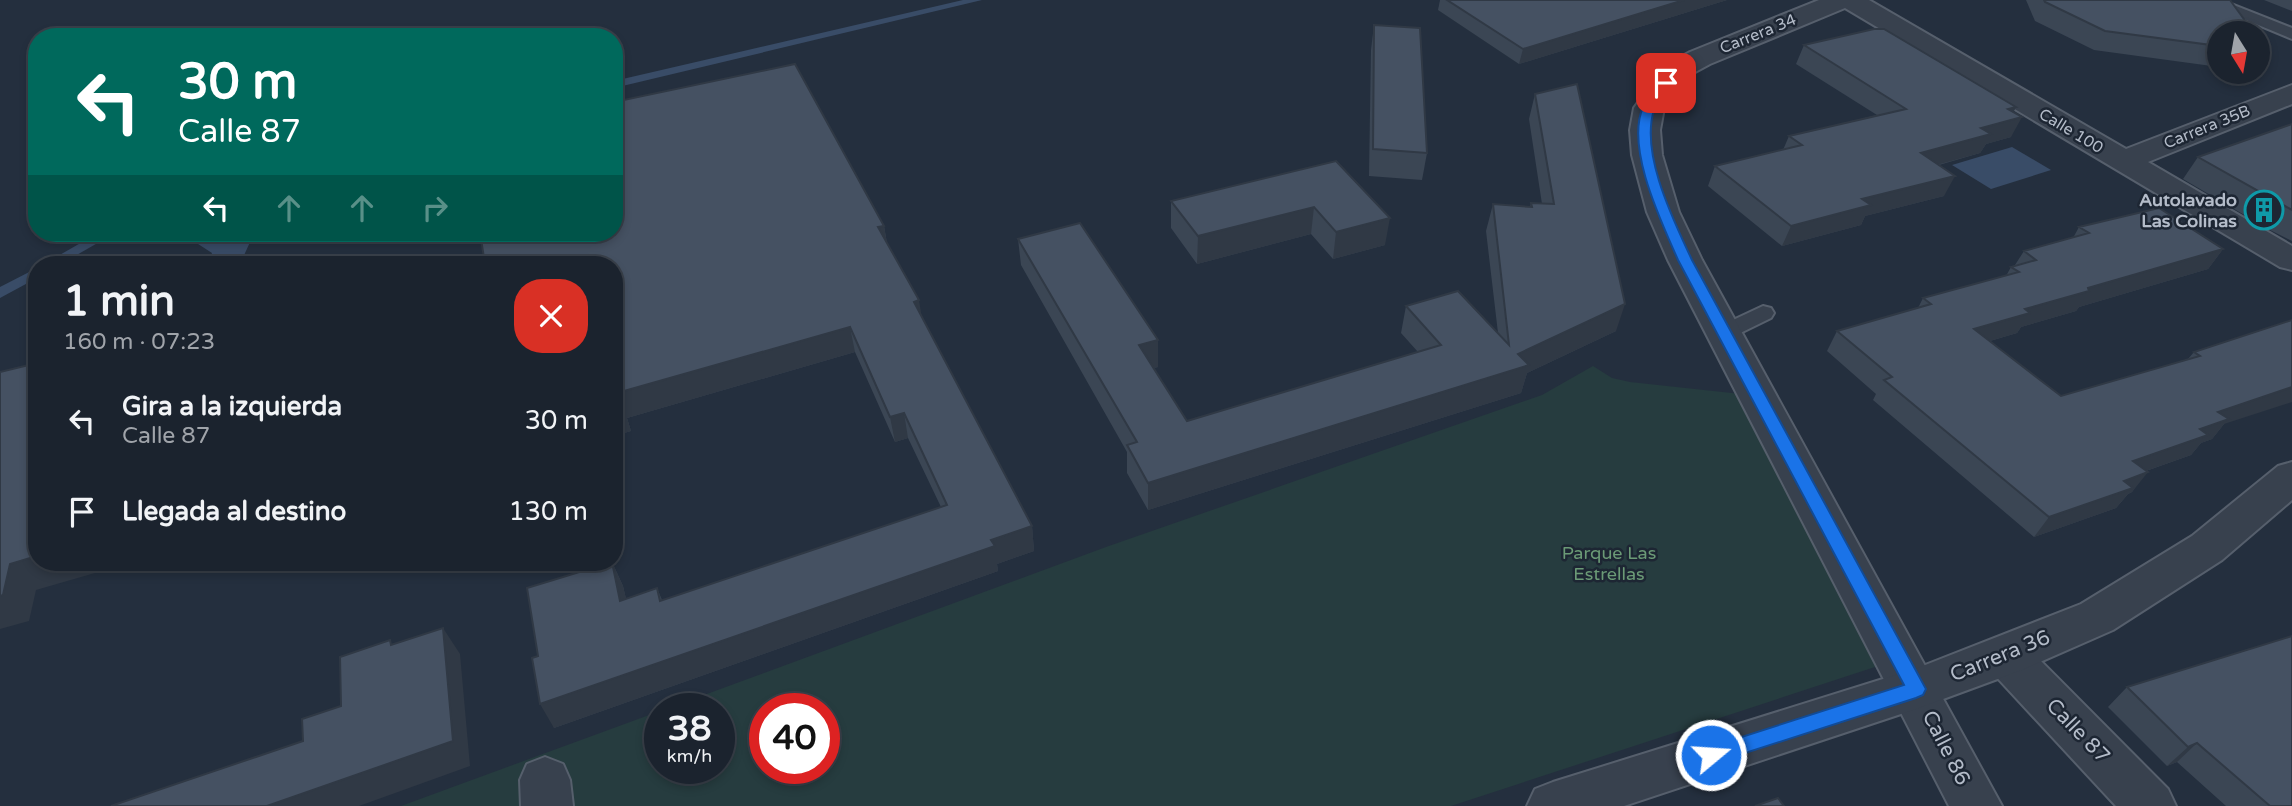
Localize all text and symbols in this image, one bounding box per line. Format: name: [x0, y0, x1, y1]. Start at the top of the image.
street label: Carrera 34: [1717, 10, 1799, 58]
north arrow: [2207, 21, 2270, 84]
map controls: [2207, 21, 2270, 84]
text: 30 m: [178, 53, 297, 112]
pin: [1636, 53, 1696, 113]
icon: left: [63, 56, 154, 147]
icon: arrive: [1647, 64, 1685, 102]
street label: Carrera 35B: [2161, 101, 2253, 153]
street label: Calle 100: [2035, 104, 2107, 158]
text: Calle 87: [178, 113, 301, 151]
icon: left: [197, 189, 235, 227]
icon: ahead: [270, 189, 308, 227]
icon: ahead: [343, 189, 381, 227]
icon: right: [416, 189, 454, 227]
place label: Autolavado Las Colinas: [2139, 189, 2237, 232]
building icon: Autolavado Las Colinas: [2243, 189, 2285, 231]
text: 1 min: [63, 276, 175, 327]
button: close: [514, 279, 588, 353]
text: 160 m · 07:23: [63, 328, 215, 356]
text: Gira a la izquierda: [122, 391, 342, 422]
icon: left: [63, 402, 101, 440]
text: 30 m: [525, 405, 588, 436]
text: Calle 87: [122, 422, 210, 450]
icon: arrive: [63, 493, 101, 531]
text: Llegada al destino: [122, 496, 346, 527]
text: 130 m: [508, 496, 588, 527]
park label: Parque Las Estrellas: [1562, 542, 1656, 585]
street label: Carrera 36: [1946, 625, 2054, 687]
speed limit sign: 40: [749, 693, 840, 784]
street label: Calle 87: [2041, 693, 2115, 769]
street label: Calle 86: [1917, 706, 1975, 790]
text: 38: [668, 708, 711, 750]
position arrow: [1674, 718, 1748, 792]
text: km/h: [667, 745, 712, 767]

